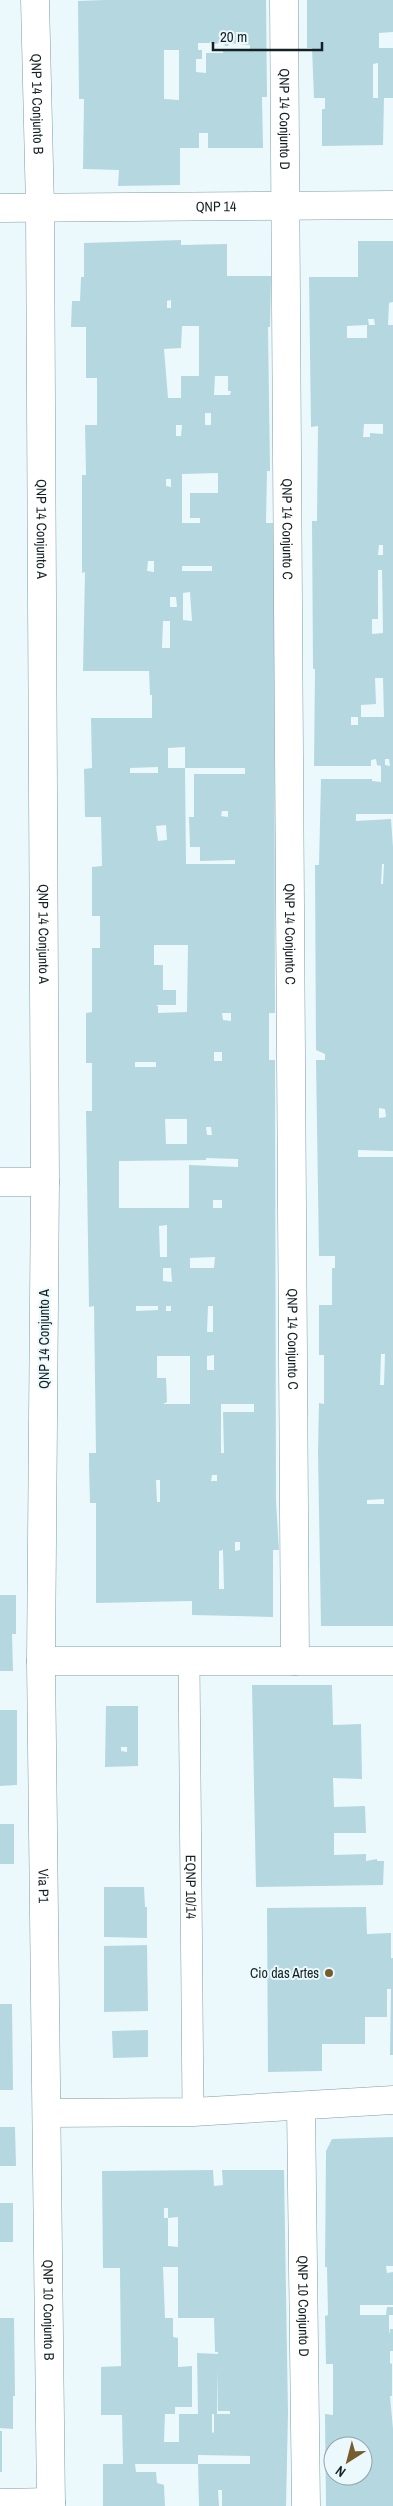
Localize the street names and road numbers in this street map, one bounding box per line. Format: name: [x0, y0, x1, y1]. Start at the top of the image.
street label: QNP 14 Conjunto B: [27, 53, 48, 155]
street label: QNP 14 Conjunto D: [275, 68, 294, 170]
street label: QNP 14: [196, 197, 237, 216]
street label: QNP 14 Conjunto C: [278, 478, 297, 580]
street label: QNP 14 Conjunto A: [32, 479, 51, 579]
street label: QNP 14 Conjunto C: [281, 883, 300, 985]
street label: QNP 14 Conjunto A: [34, 884, 53, 984]
street label: QNP 14 Conjunto C: [284, 1288, 302, 1390]
street label: QNP 14 Conjunto A: [35, 1289, 53, 1389]
street label: EQNP 10/14: [182, 1855, 200, 1920]
street label: Via P1: [34, 1869, 53, 1904]
street label: QNP 10 Conjunto D: [294, 2255, 313, 2357]
street label: QNP 10 Conjunto B: [39, 2259, 58, 2361]

